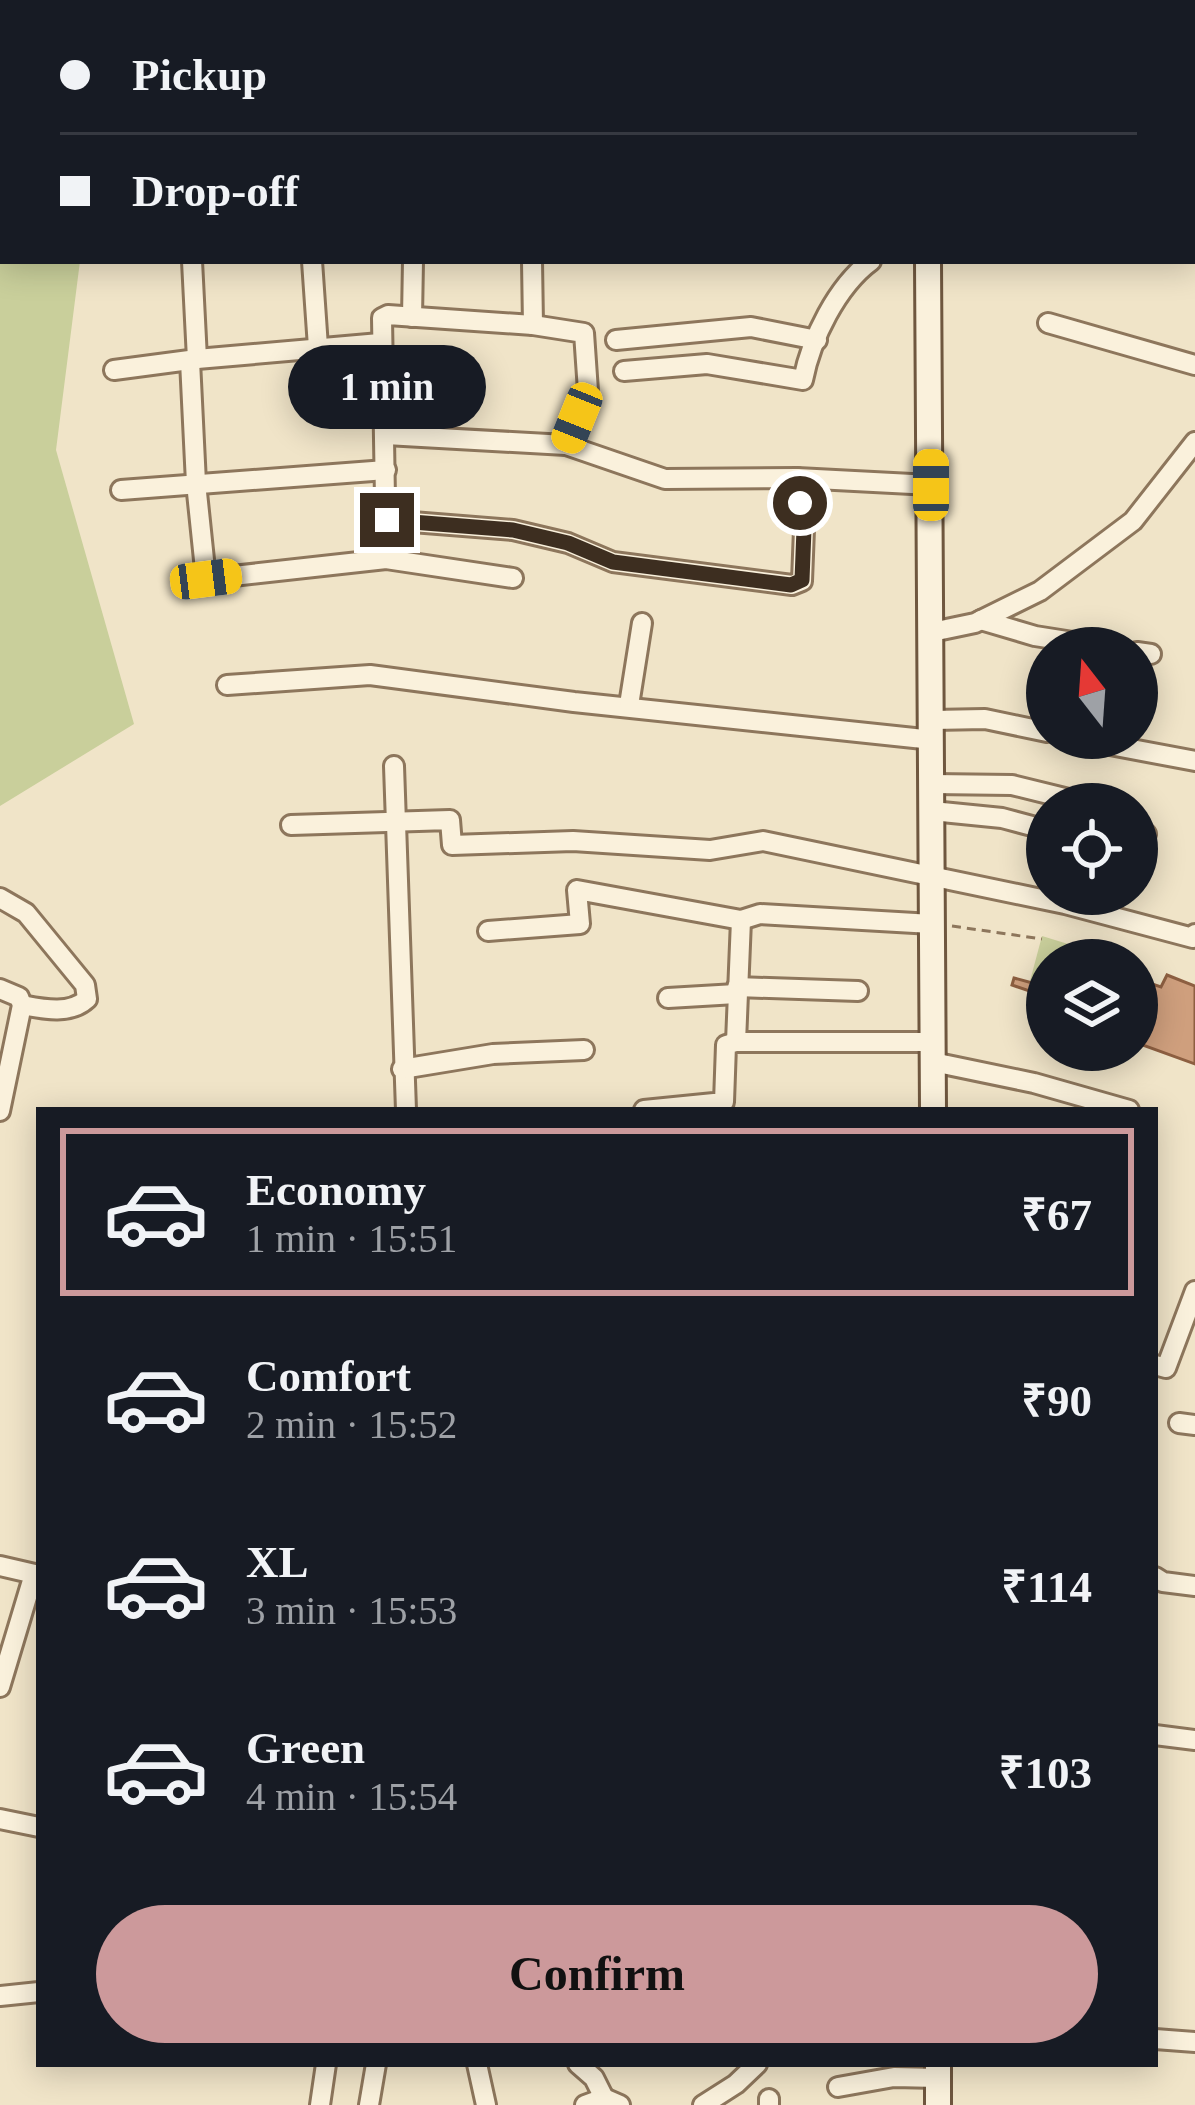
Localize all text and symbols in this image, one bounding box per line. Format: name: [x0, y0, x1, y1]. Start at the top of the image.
text: Pickup: [132, 50, 267, 100]
text: Drop-off: [132, 166, 299, 216]
callout: 1 min: [288, 346, 486, 430]
text: 1 min: [340, 365, 434, 408]
car: [547, 378, 607, 458]
car: [913, 449, 949, 521]
route start: [773, 476, 827, 530]
route end: [360, 493, 414, 547]
car: [168, 557, 244, 601]
north arrow: [1026, 627, 1158, 759]
map controls: [1026, 627, 1158, 1071]
button: locate: [1026, 783, 1158, 915]
button: layers: [1026, 939, 1158, 1071]
icon: car: [102, 1158, 210, 1266]
text: Economy: [246, 1165, 426, 1215]
text: ₹67: [1021, 1190, 1092, 1240]
text: 1 min · 15:51: [246, 1217, 457, 1260]
icon: car: [102, 1344, 210, 1452]
text: Comfort: [246, 1351, 411, 1401]
text: ₹90: [1021, 1376, 1092, 1426]
text: 2 min · 15:52: [246, 1403, 457, 1446]
icon: car: [102, 1530, 210, 1638]
text: XL: [246, 1537, 309, 1587]
text: ₹114: [1001, 1562, 1092, 1612]
text: 3 min · 15:53: [246, 1589, 457, 1632]
icon: car: [102, 1716, 210, 1824]
text: Green: [246, 1723, 365, 1773]
text: ₹103: [999, 1748, 1092, 1798]
text: 4 min · 15:54: [246, 1775, 457, 1818]
button: Confirm: [96, 1905, 1098, 2043]

